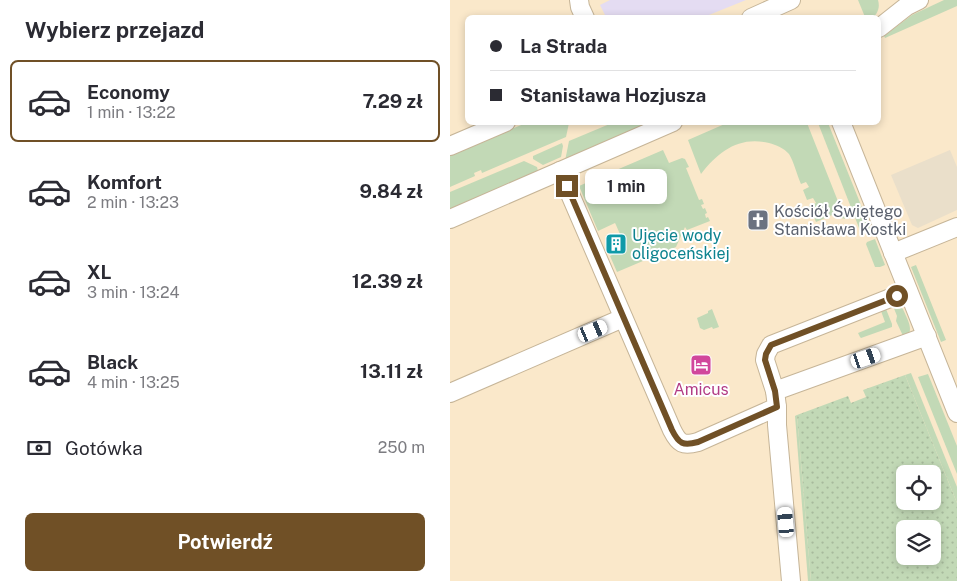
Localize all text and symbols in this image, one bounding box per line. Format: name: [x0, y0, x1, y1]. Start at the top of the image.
text: Wybierz przejazd: [25, 17, 205, 43]
text: La Strada: [520, 35, 607, 57]
icon: car: [27, 79, 72, 124]
text: Economy: [87, 81, 170, 103]
text: Stanisława Hozjusza: [520, 84, 706, 106]
text: 7.29 zł: [362, 90, 423, 112]
text: 1 min · 13:22: [87, 103, 175, 122]
callout: 1 min: [584, 168, 667, 204]
icon: car: [27, 169, 72, 214]
text: Komfort: [87, 171, 162, 193]
route end: [556, 175, 578, 197]
text: 1 min: [607, 177, 645, 196]
text: 9.84 zł: [359, 180, 423, 202]
text: 2 min · 13:23: [87, 193, 179, 212]
place label: Kościół Świętego Stanisława Kostki: [774, 201, 906, 239]
church icon: Kościół Świętego Stanisława Kostki: [746, 208, 770, 232]
place label: Ujęcie wody oligoceńskiej: [632, 226, 730, 263]
building icon: Ujęcie wody oligoceńskiej: [604, 232, 628, 256]
icon: car: [27, 259, 72, 304]
text: XL: [87, 261, 112, 283]
text: 12.39 zł: [352, 270, 423, 292]
text: 3 min · 13:24: [87, 283, 180, 302]
route start: [886, 285, 908, 307]
car: [576, 318, 609, 344]
car: [849, 346, 882, 370]
icon: car: [27, 349, 72, 394]
text: Black: [87, 351, 138, 373]
hotel icon: Amicus: [689, 353, 713, 377]
text: 13.11 zł: [360, 360, 423, 382]
text: 4 min · 13:25: [87, 373, 180, 392]
place label: Amicus: [673, 380, 729, 399]
icon: cash: [25, 434, 53, 462]
text: Gotówka: [65, 437, 143, 459]
text: 250 m: [378, 438, 425, 457]
map controls: [896, 465, 941, 565]
button: locate: [896, 465, 941, 510]
car: [777, 506, 794, 538]
button: Potwierdź: [25, 513, 425, 571]
button: layers: [896, 520, 941, 565]

